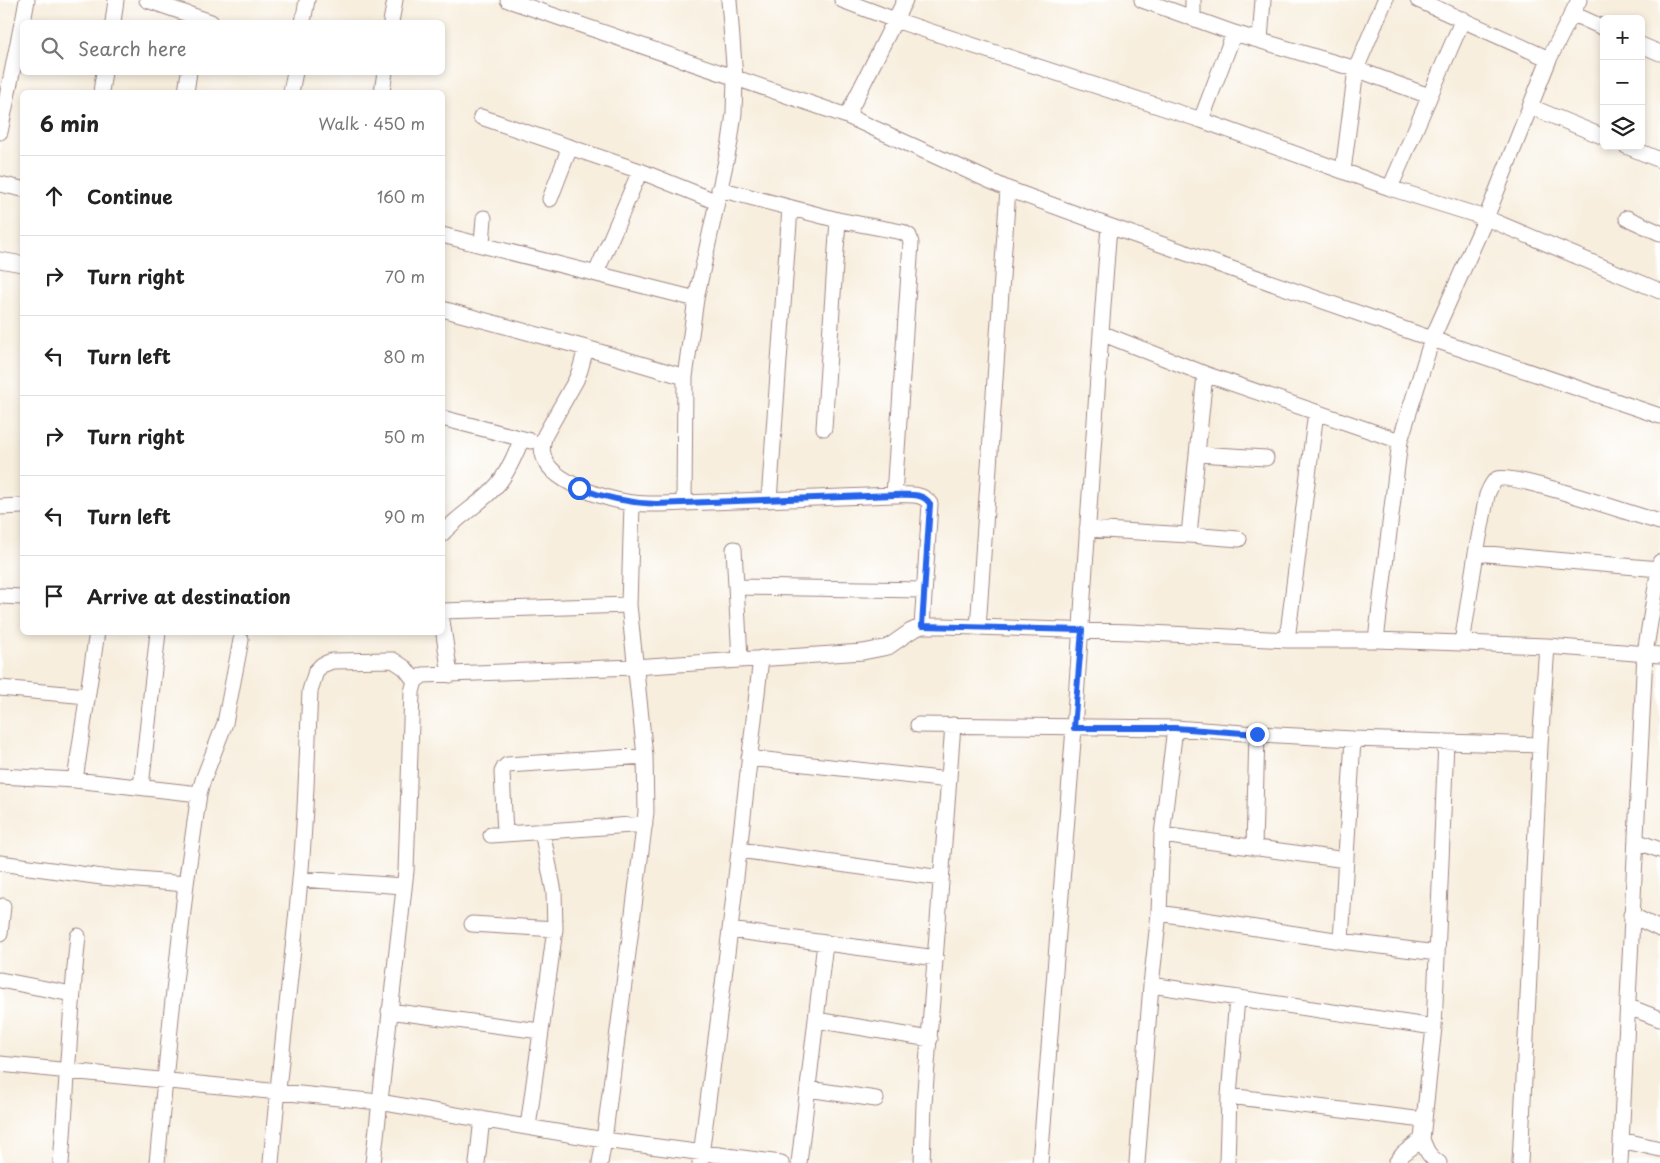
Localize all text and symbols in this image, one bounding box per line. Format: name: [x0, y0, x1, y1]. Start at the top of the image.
map controls: [1600, 15, 1645, 150]
button: +: [1600, 15, 1645, 60]
search box: [20, 20, 445, 75]
icon: search: [38, 34, 66, 62]
text: Search here: [78, 34, 187, 62]
button: −: [1600, 60, 1645, 105]
button: layers: [1600, 105, 1645, 150]
text: 6 min: [40, 107, 99, 139]
text: Walk · 450 m: [319, 111, 425, 135]
icon: ahead: [40, 182, 68, 210]
text: Continue: [87, 182, 173, 210]
text: 160 m: [377, 184, 425, 208]
icon: right: [40, 262, 68, 290]
text: Turn right: [87, 262, 185, 290]
text: 70 m: [385, 264, 425, 288]
icon: left: [40, 342, 68, 370]
text: Turn left: [87, 342, 171, 370]
text: 80 m: [383, 344, 425, 368]
icon: right: [40, 422, 68, 450]
text: Turn right: [87, 422, 185, 450]
text: 50 m: [384, 424, 425, 448]
route start: [568, 477, 591, 500]
icon: left: [40, 502, 68, 530]
text: Turn left: [87, 502, 171, 530]
text: 90 m: [384, 504, 425, 528]
icon: arrive: [40, 582, 68, 610]
text: Arrive at destination: [87, 582, 291, 610]
route end: [1246, 723, 1269, 746]

